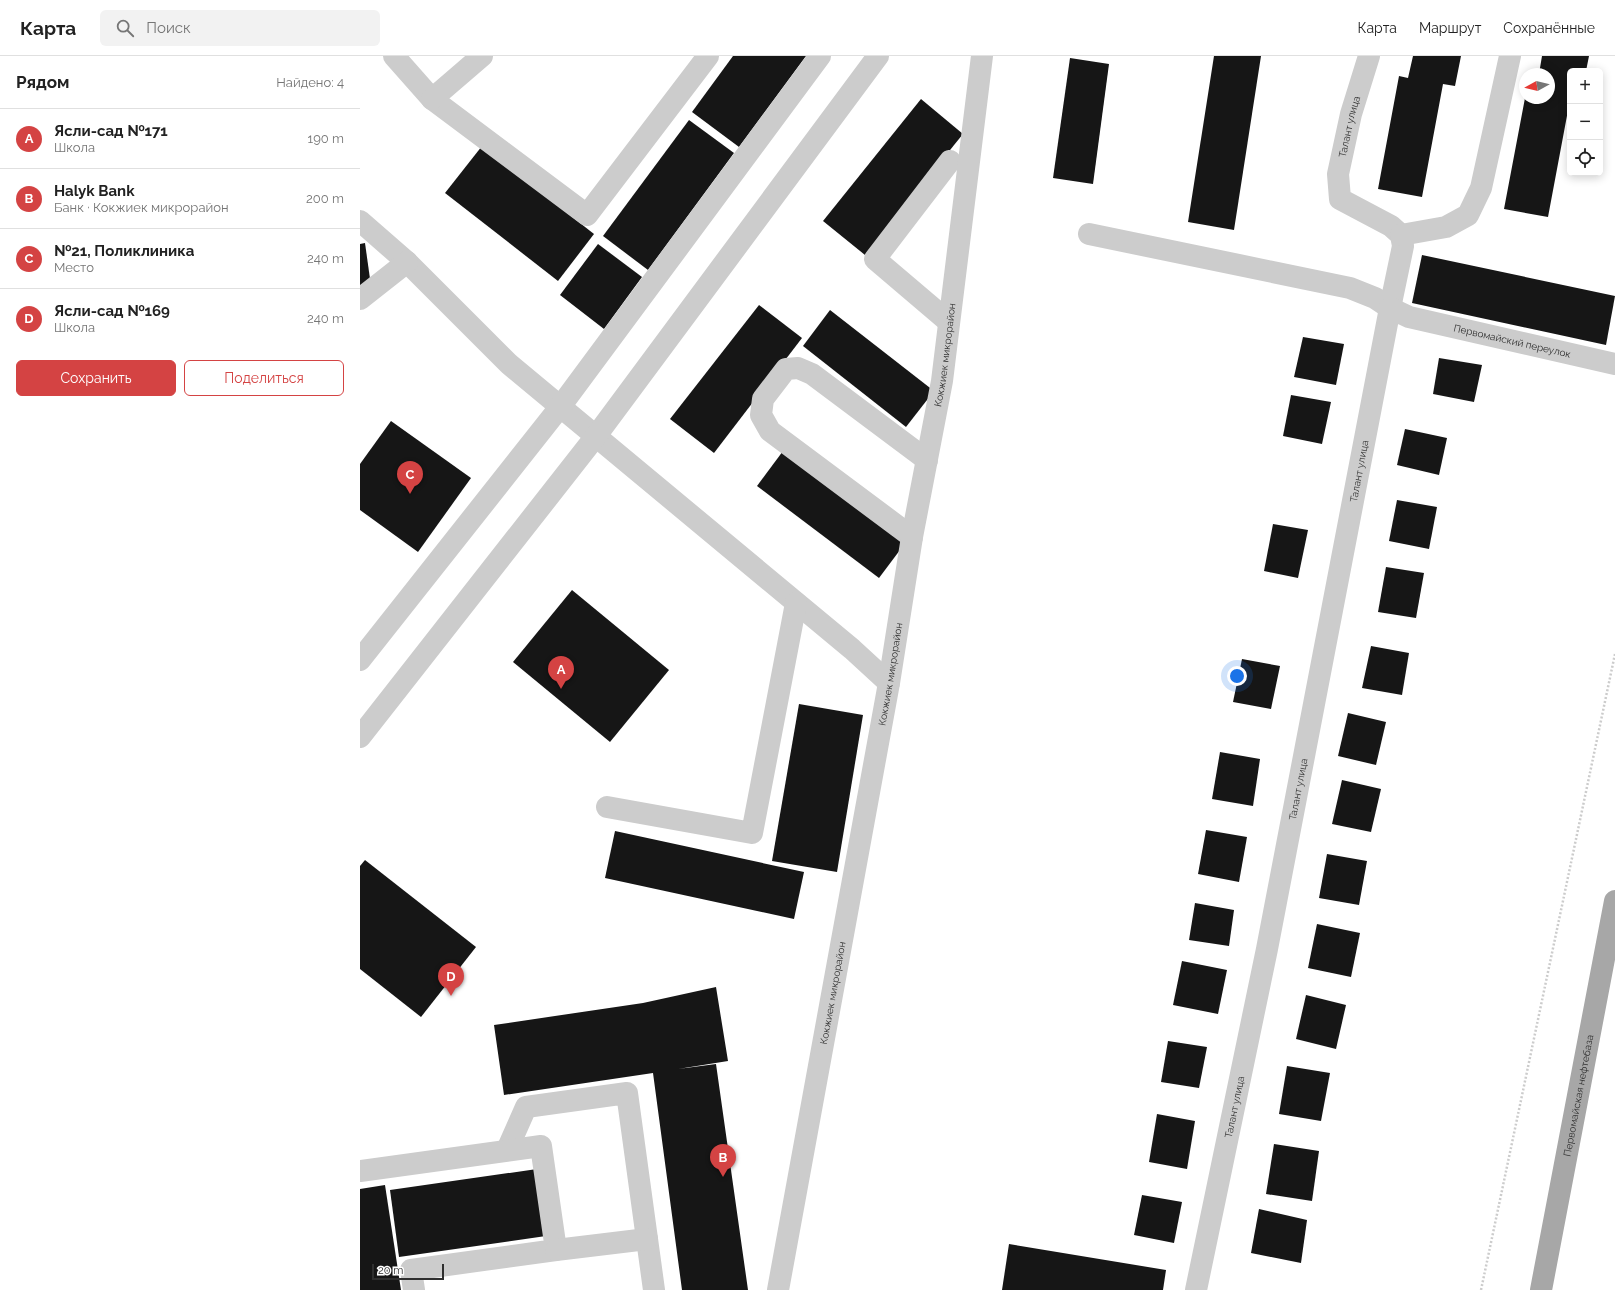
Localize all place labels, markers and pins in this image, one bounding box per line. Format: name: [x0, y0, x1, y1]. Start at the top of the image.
pin: C: [397, 461, 423, 494]
pin: A: [548, 656, 574, 689]
pin: D: [438, 963, 464, 996]
pin: B: [710, 1144, 736, 1177]

